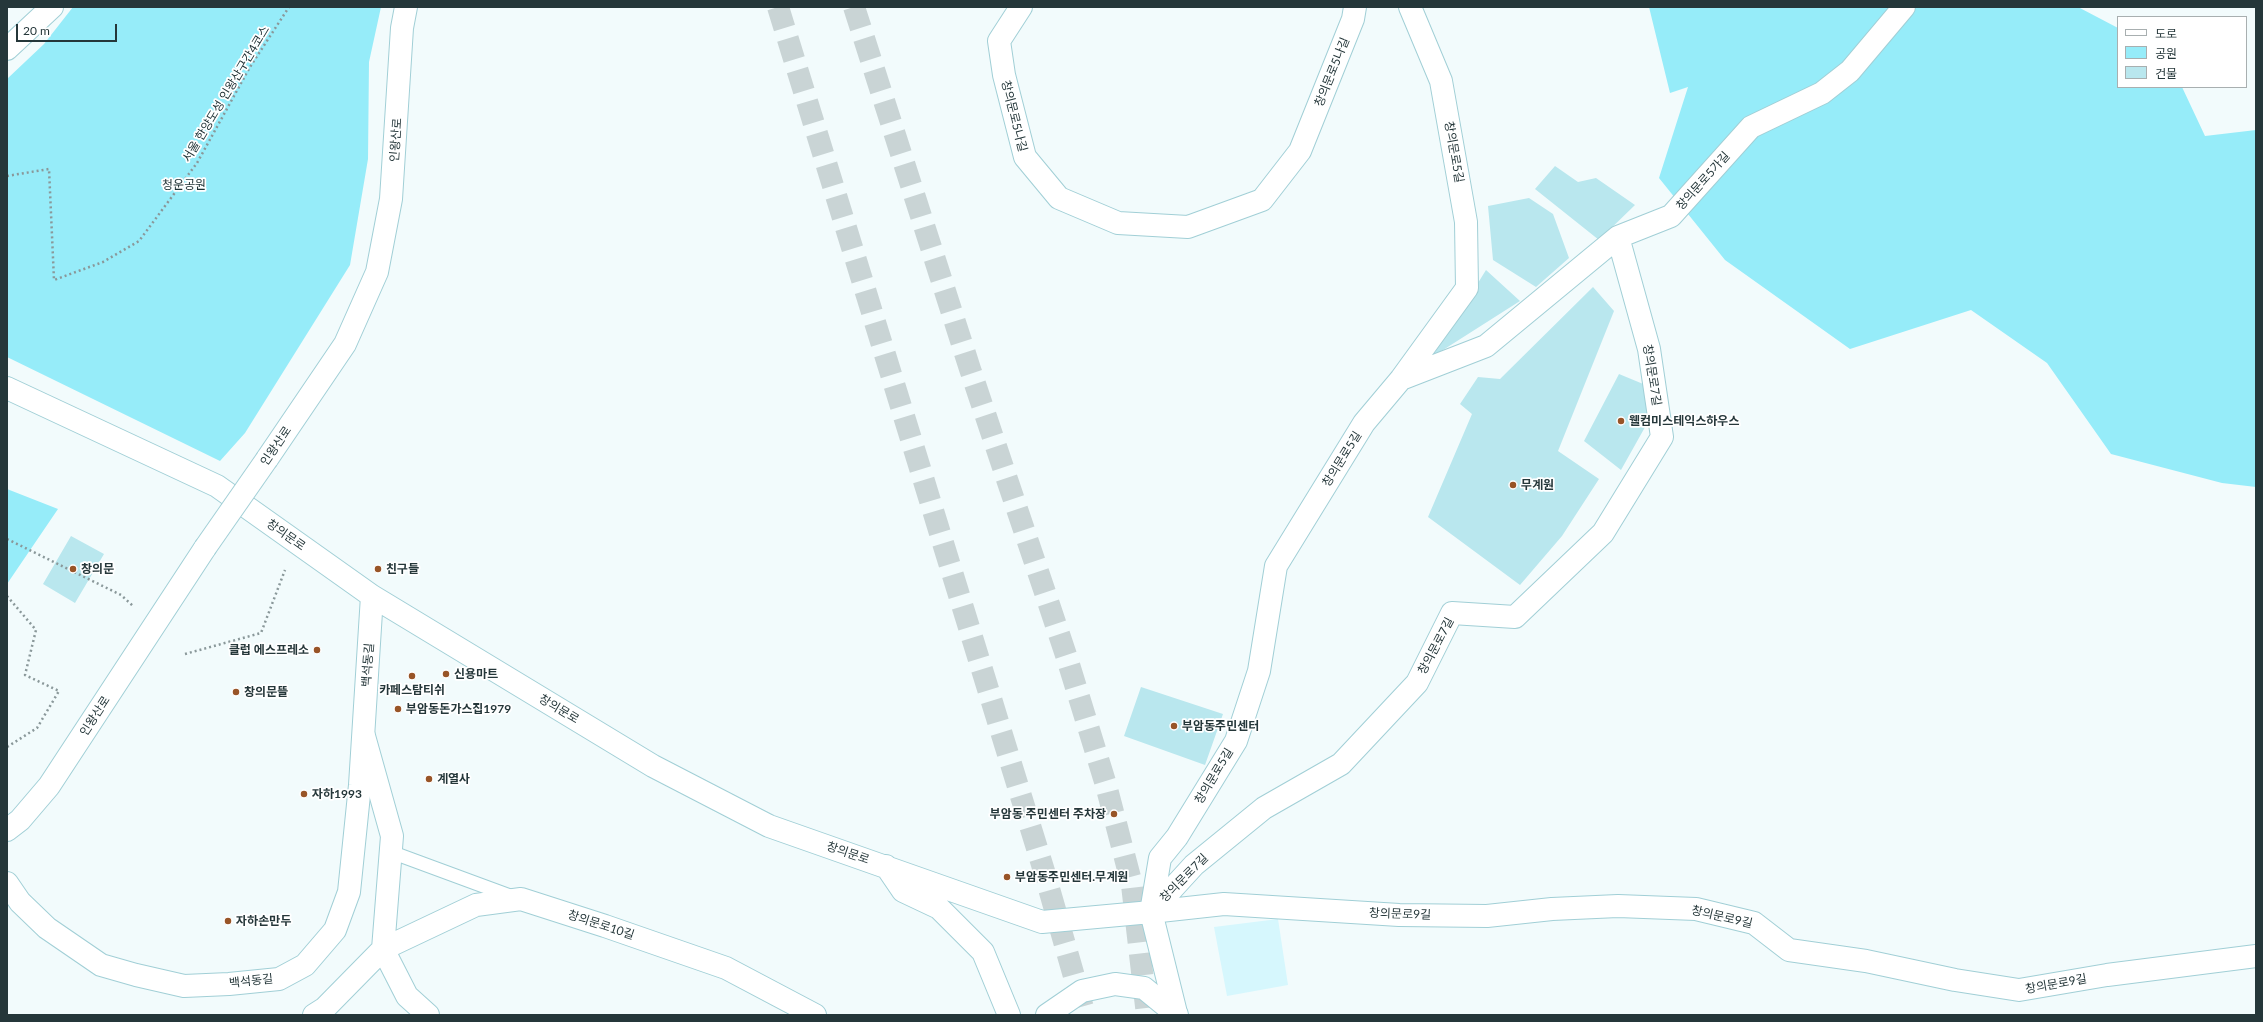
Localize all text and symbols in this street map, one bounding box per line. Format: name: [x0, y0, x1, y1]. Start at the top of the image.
scale bar: [18, 16, 119, 42]
legend: [2117, 16, 2247, 88]
text: 20 m: [23, 23, 50, 38]
street label: 서울 한양도성 인왕산구간4코스: [179, 23, 273, 165]
text: 도로: [2155, 26, 2177, 41]
street label: 창의문로5나길: [1312, 35, 1352, 109]
text: 공원: [2155, 46, 2177, 61]
text: 건물: [2155, 66, 2177, 81]
street label: 창의문로5나길: [998, 79, 1030, 153]
street label: 인왕산로: [387, 117, 405, 163]
street label: 창의문로5길: [1442, 120, 1466, 184]
street label: 창의문로5가길: [1673, 149, 1733, 213]
park label: 청운공원: [162, 178, 206, 192]
street label: 창의문로7길: [1640, 343, 1664, 407]
place label: 웰컴미스테익스하우스: [1629, 414, 1739, 428]
marker: 웰컴미스테익스하우스: [1616, 416, 1626, 426]
street label: 인왕산로: [258, 424, 294, 468]
street label: 창의문로5길: [1319, 429, 1365, 489]
place label: 무계원: [1521, 478, 1554, 492]
marker: 무계원: [1508, 480, 1518, 490]
street label: 창의문로: [264, 516, 308, 554]
place label: 창의문: [81, 562, 114, 576]
place label: 친구들: [386, 562, 419, 576]
marker: 창의문: [68, 564, 78, 574]
marker: 친구들: [373, 564, 383, 574]
street label: 창의문로7길: [1415, 615, 1457, 677]
street label: 백석동길: [359, 642, 377, 688]
place label: 클럽 에스프레소: [229, 643, 309, 657]
marker: 클럽 에스프레소: [312, 645, 322, 655]
place label: 신용마트: [454, 667, 498, 681]
marker: 신용마트: [441, 669, 451, 679]
marker: 카페스탐티쉬: [407, 671, 417, 681]
place label: 카페스탐티쉬: [379, 683, 445, 697]
place label: 창의문뜰: [244, 685, 288, 699]
marker: 창의문뜰: [231, 687, 241, 697]
street label: 창의문로: [536, 691, 582, 727]
street label: 인왕산로: [77, 694, 113, 738]
place label: 부암동돈가스집1979: [406, 702, 511, 716]
marker: 부암동돈가스집1979: [393, 704, 403, 714]
place label: 부암동주민센터: [1182, 719, 1259, 733]
marker: 부암동주민센터: [1169, 721, 1179, 731]
street label: 창의문로5길: [1192, 746, 1236, 806]
place label: 계열사: [437, 772, 470, 786]
marker: 계열사: [424, 774, 434, 784]
place label: 자하1993: [312, 787, 362, 801]
marker: 자하1993: [299, 789, 309, 799]
place label: 부암동 주민센터 주차장: [990, 807, 1106, 821]
marker: 부암동 주민센터 주차장: [1109, 809, 1119, 819]
street label: 창의문로: [825, 839, 871, 867]
street label: 창의문로7길: [1157, 851, 1211, 905]
place label: 부암동주민센터.무계원: [1015, 870, 1128, 884]
marker: 부암동주민센터.무계원: [1002, 872, 1012, 882]
street label: 창의문로9길: [1690, 903, 1754, 931]
street label: 창의문로9길: [1369, 906, 1431, 922]
street label: 창의문로10길: [566, 907, 636, 943]
place label: 자하손만두: [236, 914, 291, 928]
marker: 자하손만두: [223, 916, 233, 926]
street label: 백석동길: [228, 972, 274, 990]
street label: 창의문로9길: [2024, 972, 2088, 996]

